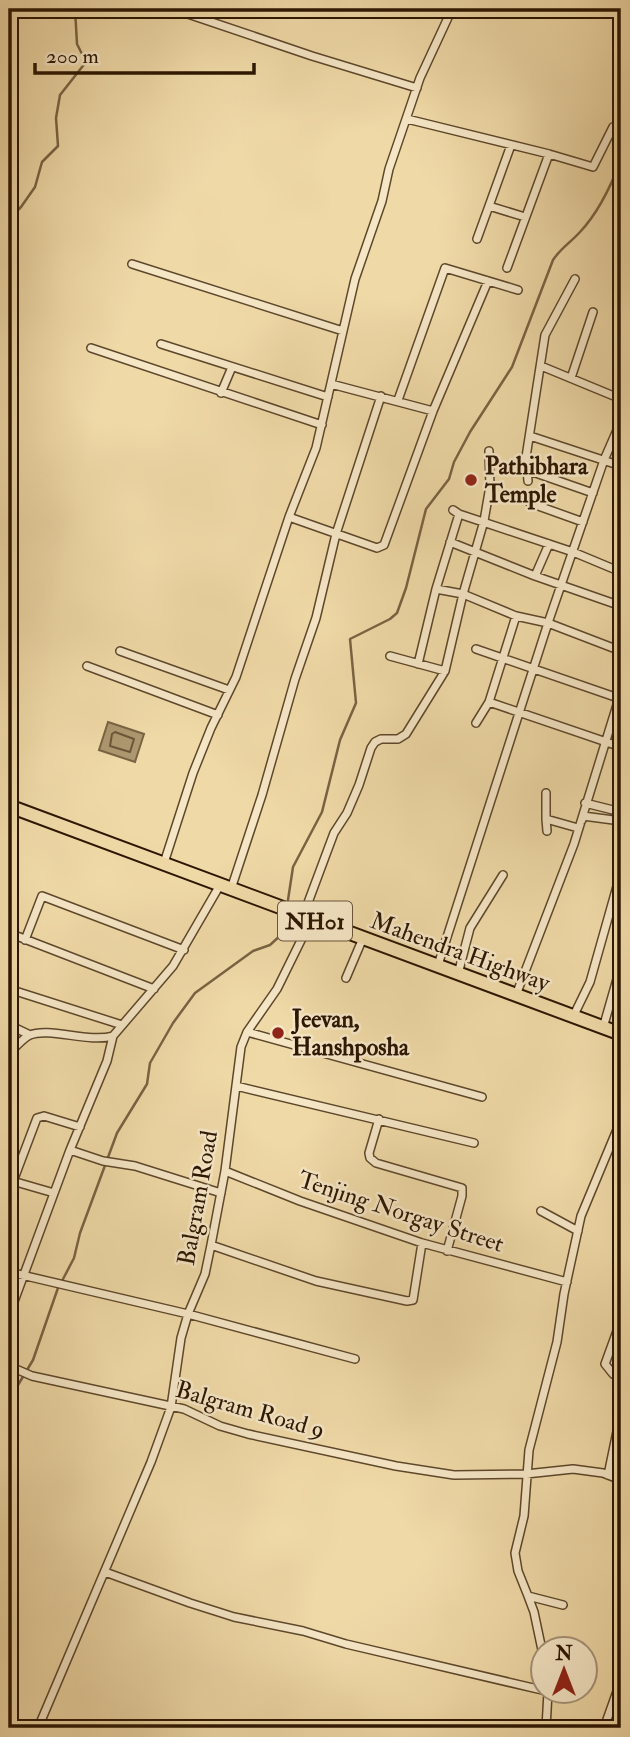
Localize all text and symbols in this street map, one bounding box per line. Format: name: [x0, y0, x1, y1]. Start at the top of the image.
scale bar: [35, 32, 254, 76]
text: 200 m: [46, 43, 99, 70]
place label: Pathibhara Temple: [484, 451, 589, 510]
marker: Pathibhara Temple: [463, 472, 479, 488]
road number: NH01: [278, 902, 352, 940]
street label: Mahendra Highway: [366, 905, 554, 999]
place label: Jeevan, Hanshposha: [291, 1004, 410, 1063]
marker: Jeevan, Hanshposha: [270, 1025, 286, 1041]
street label: Balgram Road: [171, 1128, 225, 1268]
street label: Tenjing Norgay Street: [294, 1164, 508, 1260]
street label: Balgram Road 9: [172, 1374, 328, 1446]
north arrow: [528, 1636, 598, 1706]
text: N: [554, 1642, 573, 1666]

